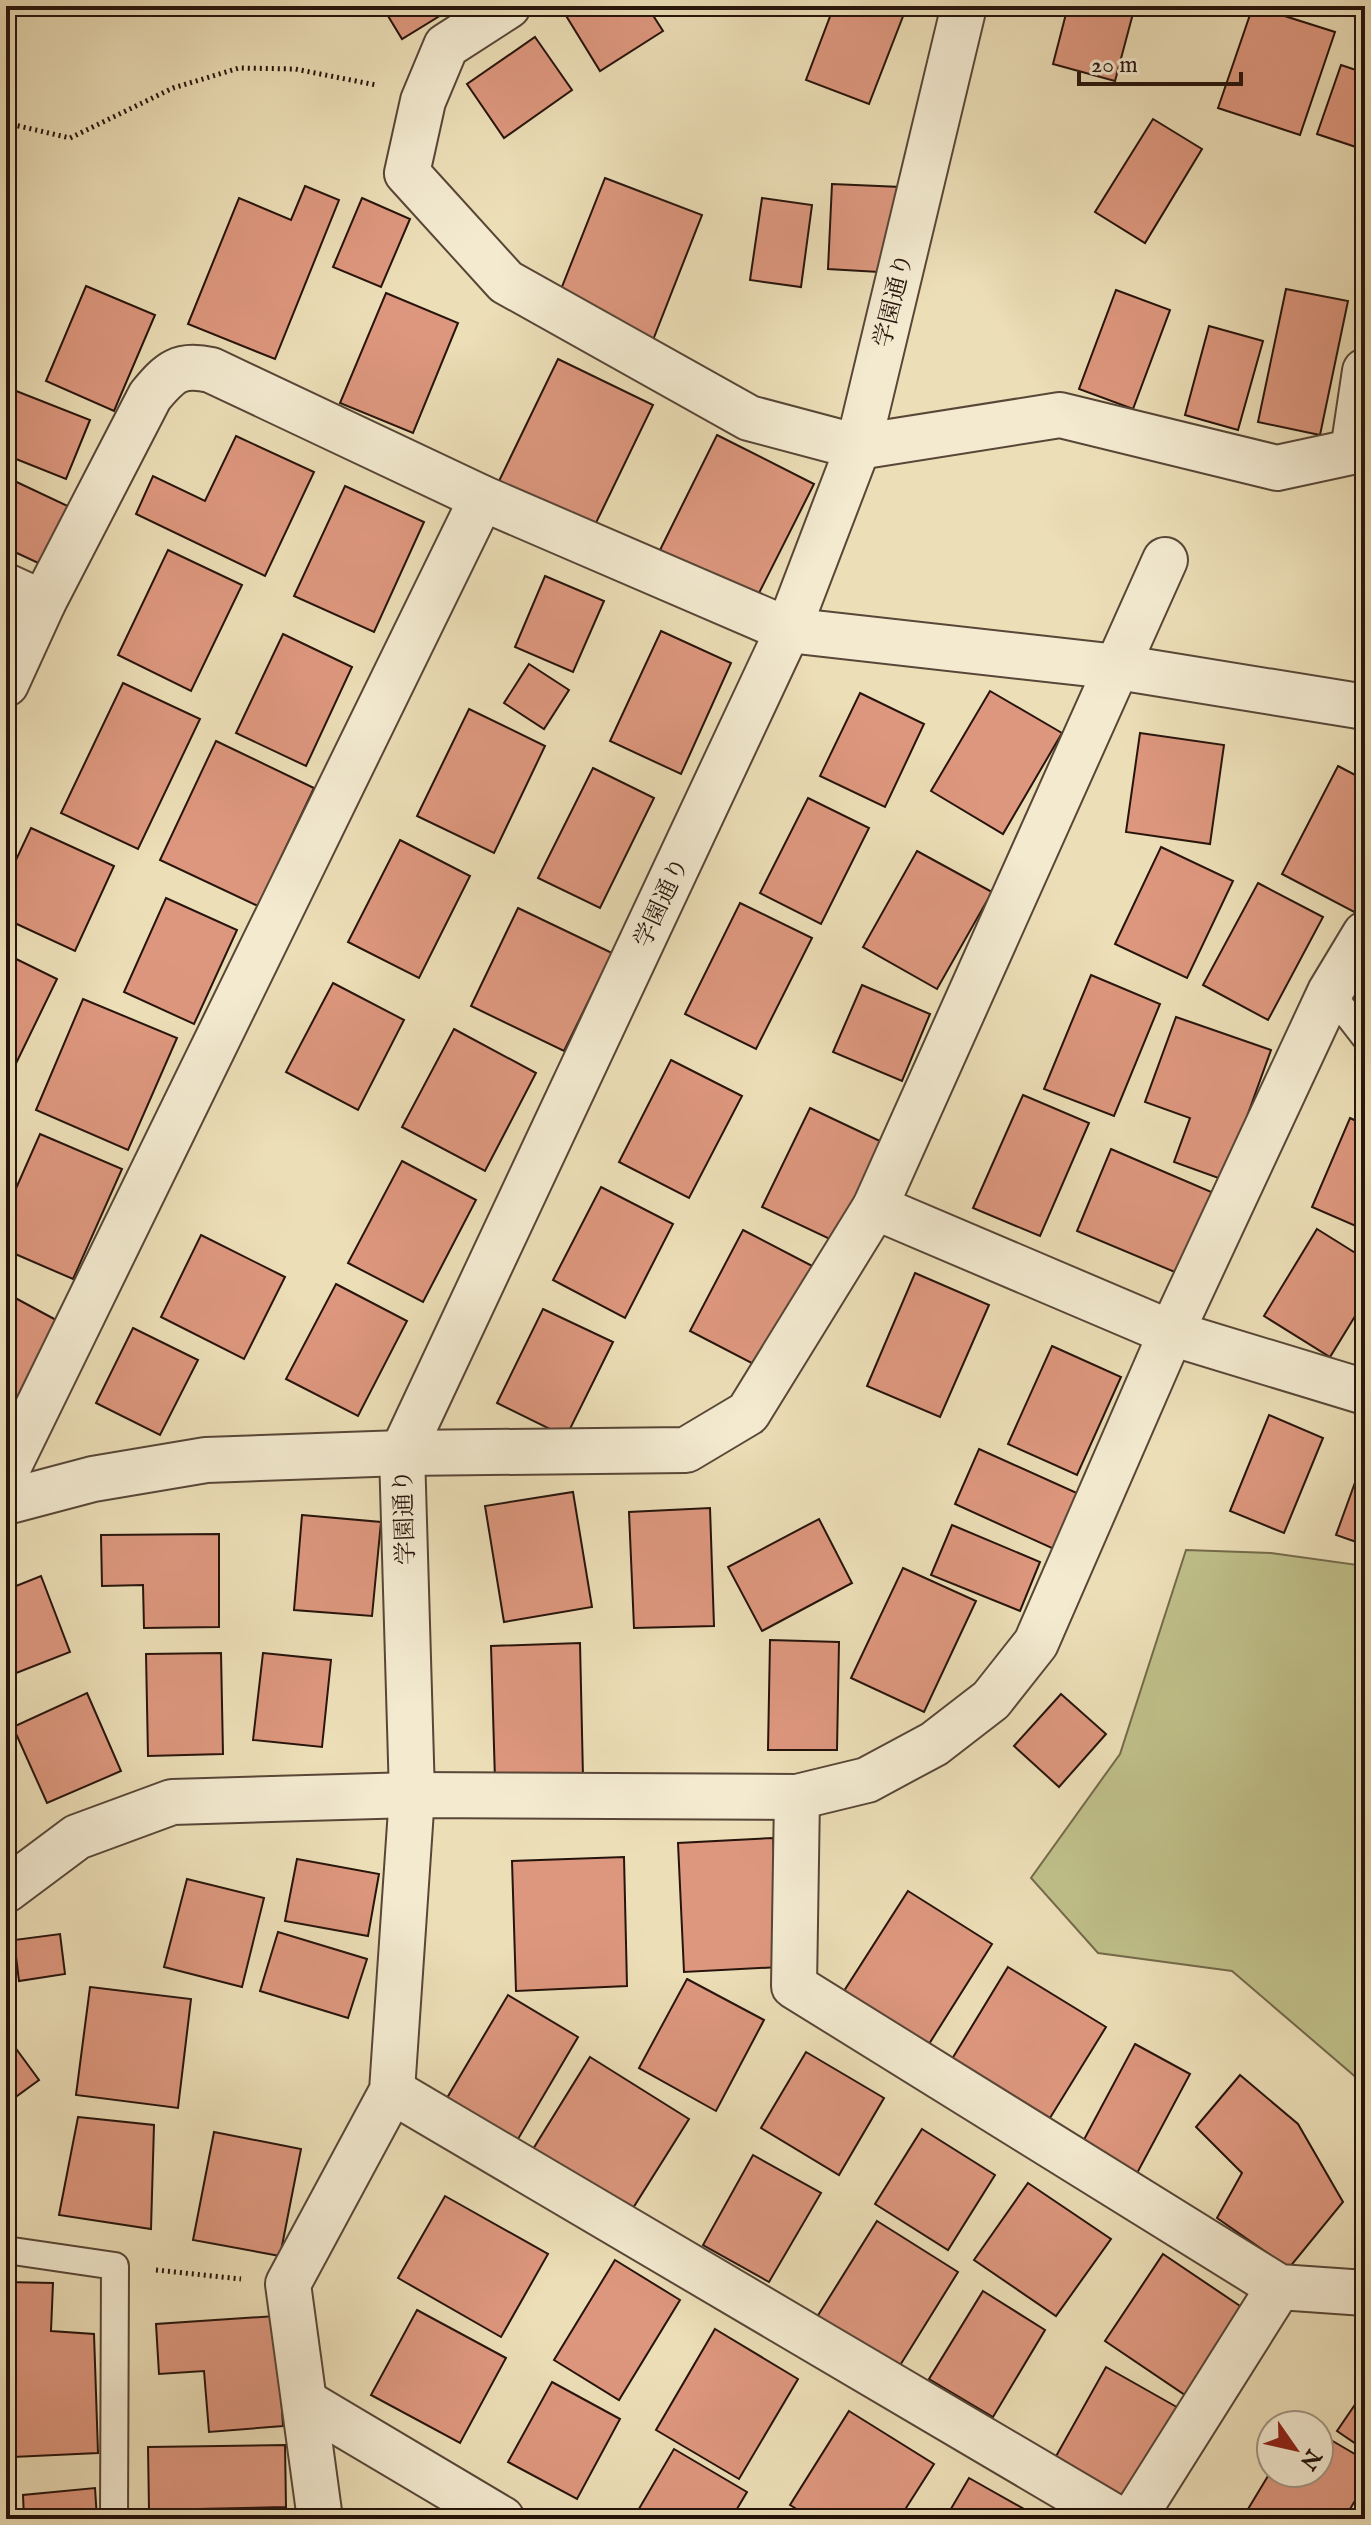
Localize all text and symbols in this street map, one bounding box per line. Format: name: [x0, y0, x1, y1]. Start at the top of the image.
scale bar: [1079, 36, 1241, 86]
text: 20 m: [1091, 50, 1138, 81]
street label: 学園通り: [868, 250, 921, 351]
street label: 学園通り: [628, 853, 697, 953]
street label: 学園通り: [388, 1468, 423, 1565]
north arrow: [1255, 2409, 1335, 2489]
text: N: [1293, 2443, 1327, 2475]

